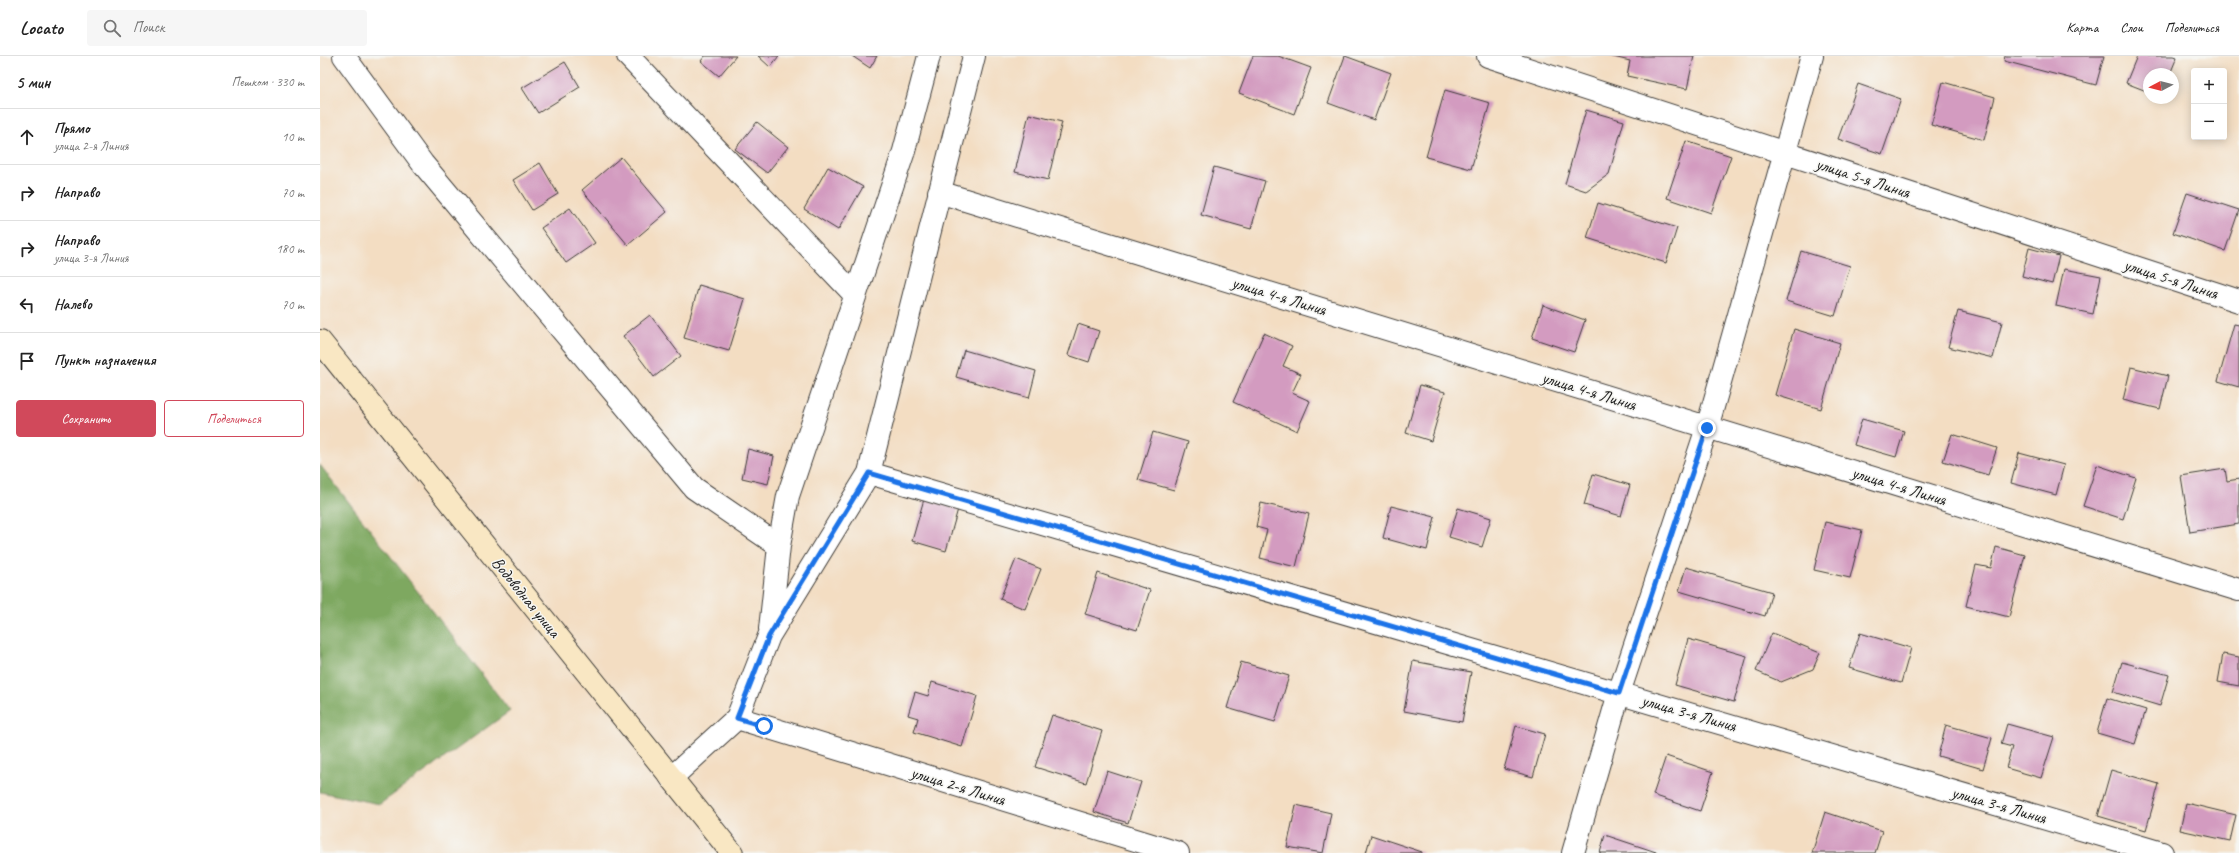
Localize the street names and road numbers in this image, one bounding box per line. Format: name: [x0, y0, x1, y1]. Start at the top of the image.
street label: улица 5-я Линия: [1813, 153, 1913, 203]
street label: улица 5-я Линия: [2121, 254, 2221, 304]
street label: улица 4-я Линия: [1228, 271, 1329, 321]
street label: улица 4-я Линия: [1538, 366, 1639, 416]
street label: улица 4-я Линия: [1848, 461, 1949, 511]
street label: Водоводная улица: [487, 552, 566, 643]
street label: улица 3-я Линия: [1638, 689, 1739, 737]
street label: улица 2-я Линия: [907, 761, 1008, 811]
street label: улица 3-я Линия: [1948, 781, 2049, 829]

